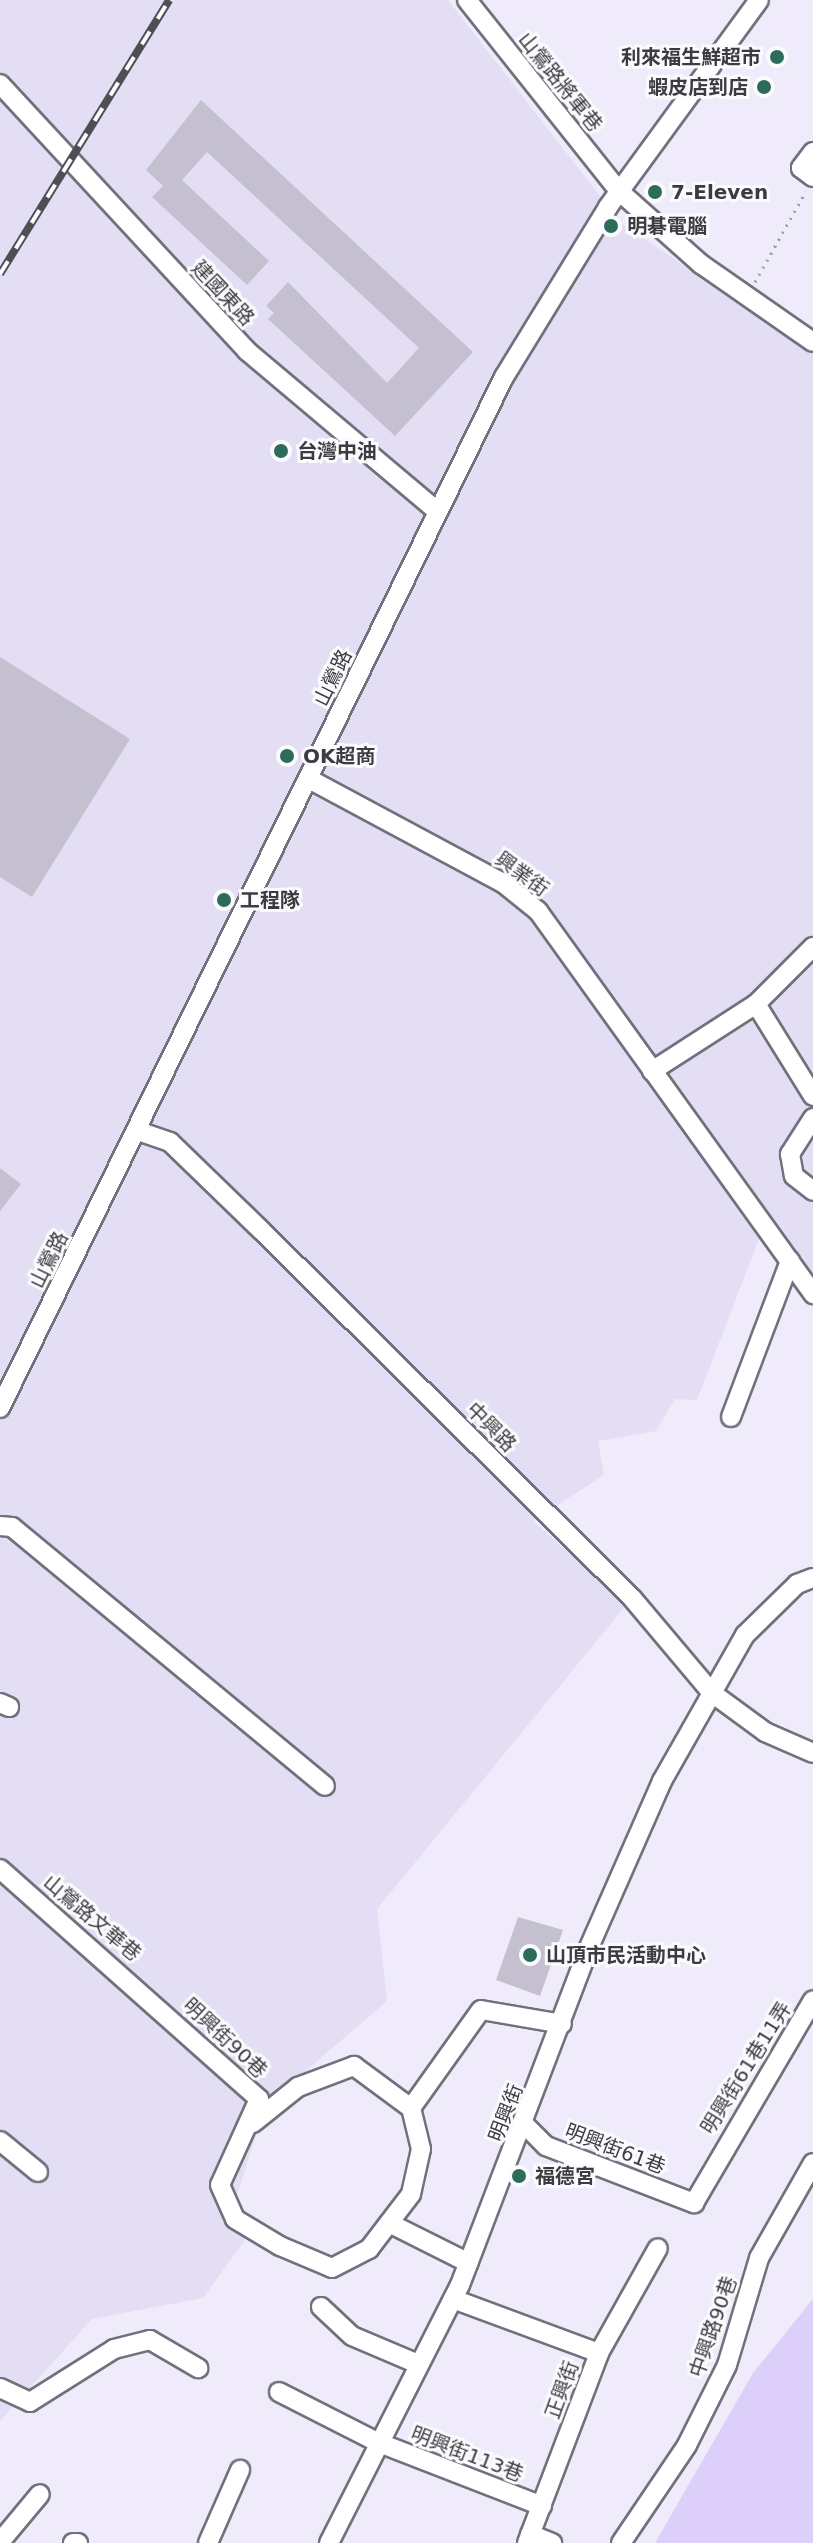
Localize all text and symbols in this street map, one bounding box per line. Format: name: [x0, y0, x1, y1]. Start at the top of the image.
street label: 山鶯路將軍巷: [513, 28, 607, 136]
place label: 利來福生鮮超市: [621, 45, 761, 69]
marker: 利來福生鮮超市: [768, 48, 786, 66]
place label: 蝦皮店到店: [648, 75, 748, 99]
marker: 蝦皮店到店: [755, 78, 773, 96]
place label: 7-Eleven: [671, 180, 768, 204]
marker: 7-Eleven: [646, 183, 664, 201]
place label: 明碁電腦: [627, 214, 707, 238]
marker: 明碁電腦: [602, 217, 620, 235]
street label: 建國東路: [187, 256, 259, 330]
place label: 台灣中油: [297, 439, 377, 463]
marker: 台灣中油: [272, 442, 290, 460]
street label: 山鶯路: [309, 646, 357, 710]
place label: OK超商: [303, 744, 375, 768]
marker: OK超商: [278, 747, 296, 765]
street label: 興業街: [491, 847, 553, 901]
place label: 工程隊: [240, 888, 300, 912]
marker: 工程隊: [215, 891, 233, 909]
street label: 山鶯路: [25, 1228, 73, 1292]
street label: 中興路: [461, 1397, 521, 1457]
street label: 山鶯路文華巷: [38, 1870, 146, 1966]
place label: 山頂市民活動中心: [546, 1943, 706, 1967]
marker: 山頂市民活動中心: [521, 1946, 539, 1964]
street label: 明興街90巷: [178, 1993, 272, 2083]
street label: 明興街61巷11弄: [696, 1998, 796, 2138]
street label: 明興街: [484, 2081, 528, 2145]
street label: 明興街61巷: [561, 2119, 669, 2179]
place label: 福德宮: [535, 2164, 595, 2188]
marker: 福德宮: [510, 2167, 528, 2185]
street label: 中興路90巷: [684, 2273, 742, 2381]
street label: 正興街: [540, 2358, 584, 2422]
street label: 明興街113巷: [408, 2422, 526, 2486]

